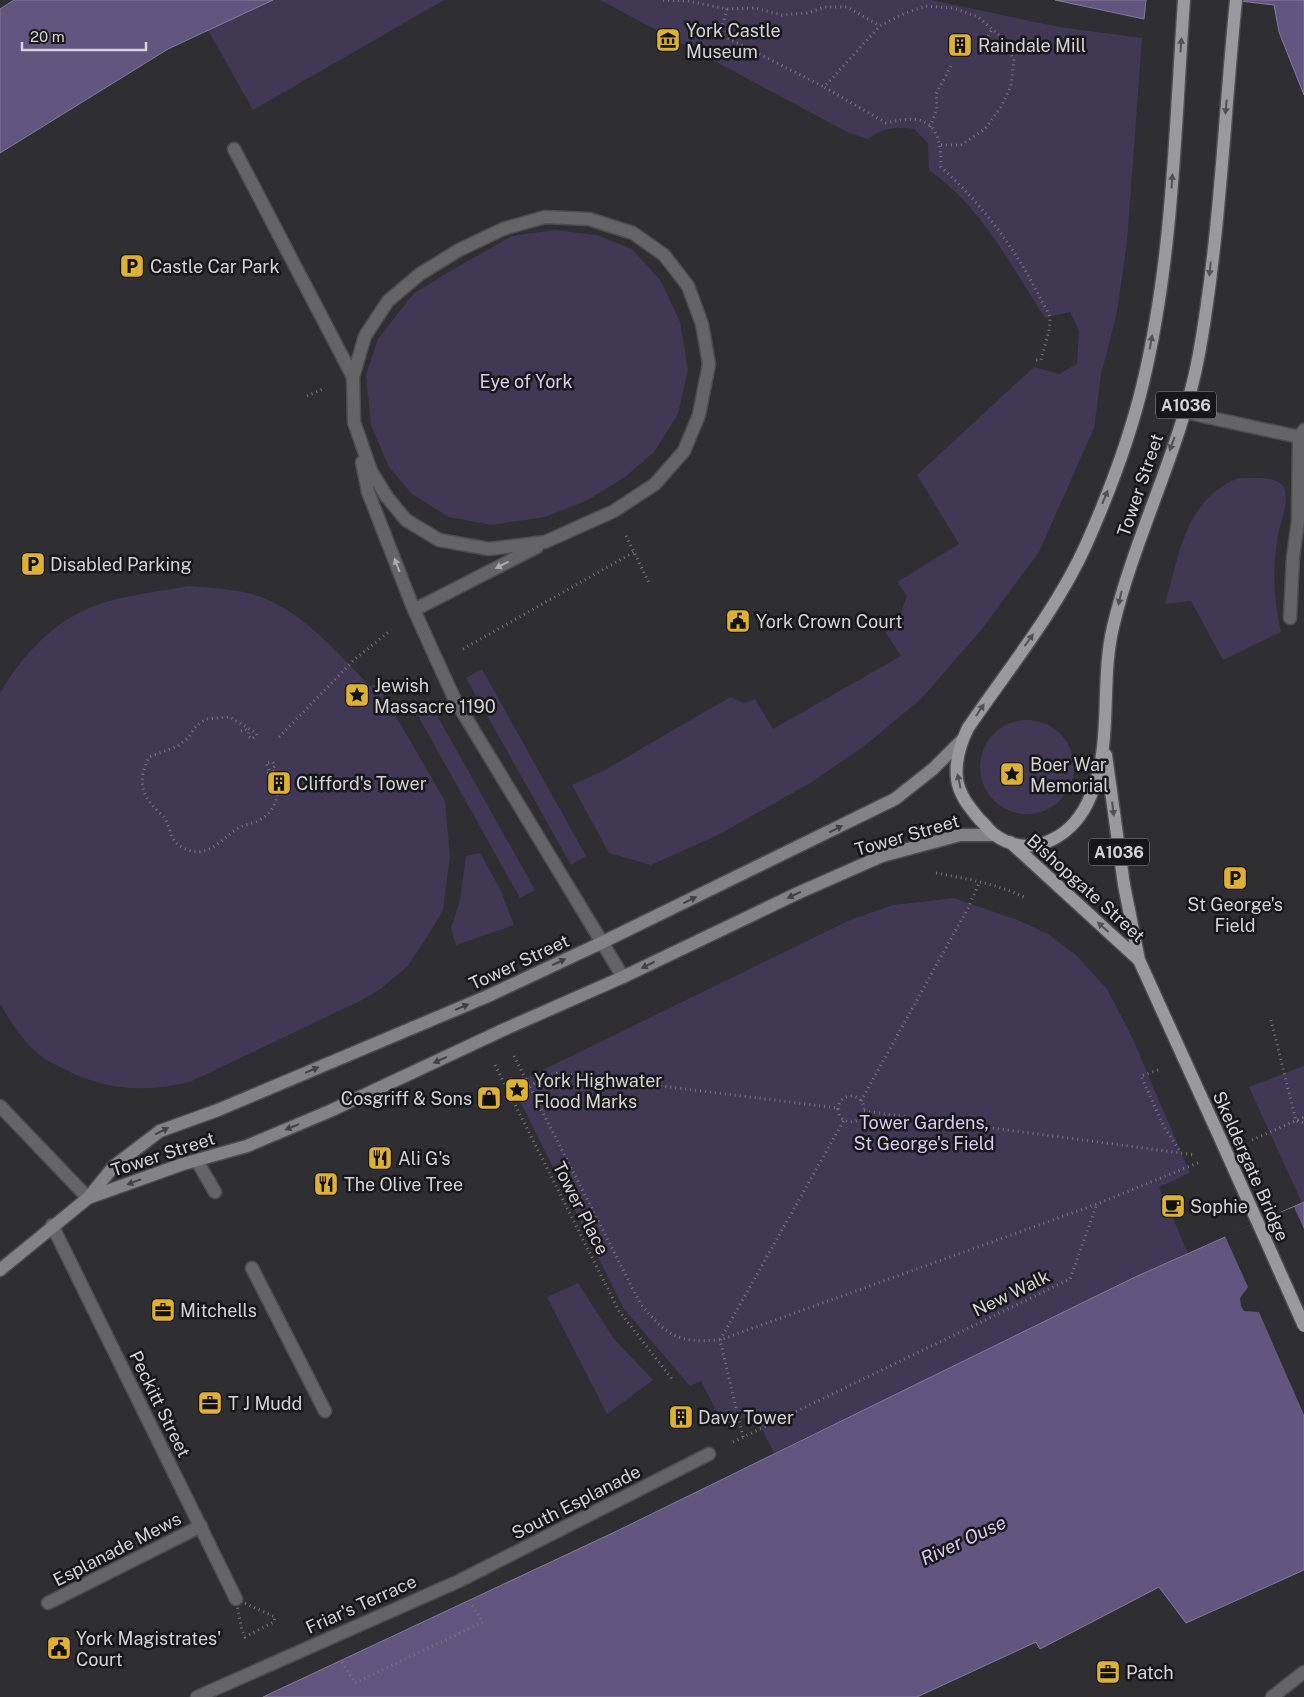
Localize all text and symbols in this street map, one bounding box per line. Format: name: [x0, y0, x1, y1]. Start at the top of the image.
scale bar: [22, 20, 146, 52]
place label: York Castle Museum: [686, 20, 781, 62]
museum icon: York Castle Museum: [655, 27, 681, 53]
text: 20 m: [30, 28, 65, 45]
building icon: Raindale Mill: [947, 32, 973, 58]
place label: Raindale Mill: [978, 35, 1086, 56]
one-way arrow: [1177, 36, 1185, 52]
one-way arrow: [1222, 100, 1230, 116]
one-way arrow: [1168, 172, 1176, 188]
parking icon: Castle Car Park: [119, 253, 145, 279]
place label: Castle Car Park: [150, 256, 280, 277]
one-way arrow: [1206, 261, 1214, 277]
one-way arrow: [1147, 333, 1155, 349]
park label: Eye of York: [479, 371, 573, 392]
road number: A1036: [1156, 392, 1216, 418]
street label: Tower Street: [1113, 431, 1167, 539]
one-way arrow: [1168, 437, 1175, 452]
one-way arrow: [1102, 490, 1110, 504]
parking icon: Disabled Parking: [20, 551, 46, 577]
place label: Disabled Parking: [50, 554, 192, 575]
one-way arrow: [392, 557, 400, 572]
one-way arrow: [495, 561, 509, 569]
one-way arrow: [1116, 591, 1124, 606]
public building icon: York Crown Court: [725, 608, 751, 634]
place label: York Crown Court: [756, 611, 903, 632]
one-way arrow: [1024, 633, 1034, 647]
place label: Jewish Massacre 1190: [374, 675, 496, 717]
place icon: Jewish Massacre 1190: [344, 682, 370, 708]
one-way arrow: [976, 703, 985, 717]
place label: Boer War Memorial: [1030, 754, 1109, 796]
place icon: Boer War Memorial: [999, 761, 1025, 787]
building icon: Clifford's Tower: [266, 770, 292, 796]
one-way arrow: [954, 772, 962, 788]
place label: Clifford's Tower: [296, 773, 427, 794]
one-way arrow: [1109, 801, 1117, 817]
street label: Tower Street: [852, 810, 962, 860]
one-way arrow: [829, 824, 843, 832]
street label: Bishopgate Street: [1023, 830, 1149, 946]
road number: A1036: [1089, 839, 1149, 866]
parking icon: St George's Field: [1222, 865, 1248, 891]
one-way arrow: [787, 891, 801, 899]
place label: St George's Field: [1187, 894, 1283, 936]
one-way arrow: [683, 896, 697, 904]
one-way arrow: [1098, 921, 1110, 933]
street label: Tower Street: [466, 930, 572, 994]
one-way arrow: [552, 958, 566, 966]
one-way arrow: [641, 961, 655, 969]
one-way arrow: [455, 1003, 470, 1011]
one-way arrow: [433, 1056, 447, 1064]
one-way arrow: [305, 1066, 319, 1074]
place label: York Highwater Flood Marks: [534, 1070, 662, 1112]
place icon: York Highwater Flood Marks: [504, 1077, 530, 1103]
shop icon: Cosgriff & Sons: [476, 1085, 502, 1111]
place label: Cosgriff & Sons: [341, 1088, 472, 1109]
street label: Skeldergate Bridge: [1209, 1088, 1293, 1244]
park label: Tower Gardens, St George's Field: [854, 1112, 994, 1154]
one-way arrow: [285, 1124, 299, 1132]
street label: Tower Street: [109, 1127, 217, 1181]
one-way arrow: [155, 1127, 169, 1135]
restaurant icon: Ali G's: [367, 1145, 393, 1171]
place label: Ali G's: [398, 1148, 450, 1169]
street label: Tower Place: [549, 1158, 613, 1258]
restaurant icon: The Olive Tree: [313, 1171, 339, 1197]
place label: The Olive Tree: [344, 1174, 463, 1195]
one-way arrow: [126, 1178, 141, 1186]
cafe icon: Sophie: [1160, 1193, 1186, 1219]
place label: Sophie: [1190, 1196, 1248, 1217]
street label: New Walk: [969, 1265, 1053, 1321]
office icon: Mitchells: [150, 1297, 176, 1323]
place label: Mitchells: [180, 1300, 257, 1321]
street label: Peckitt Street: [125, 1347, 195, 1461]
office icon: T J Mudd: [197, 1390, 223, 1416]
place label: T J Mudd: [228, 1393, 302, 1414]
building icon: Davy Tower: [668, 1404, 694, 1430]
place label: Davy Tower: [698, 1407, 794, 1428]
street label: South Esplanade: [508, 1460, 644, 1544]
street label: Esplanade Mews: [50, 1508, 184, 1590]
water label: River Ouse: [917, 1511, 1009, 1569]
street label: Friar's Terrace: [302, 1570, 420, 1638]
place label: York Magistrates' Court: [76, 1628, 222, 1670]
public building icon: York Magistrates' Court: [46, 1635, 72, 1661]
office icon: Patch: [1095, 1659, 1121, 1685]
place label: Patch: [1126, 1662, 1174, 1683]

